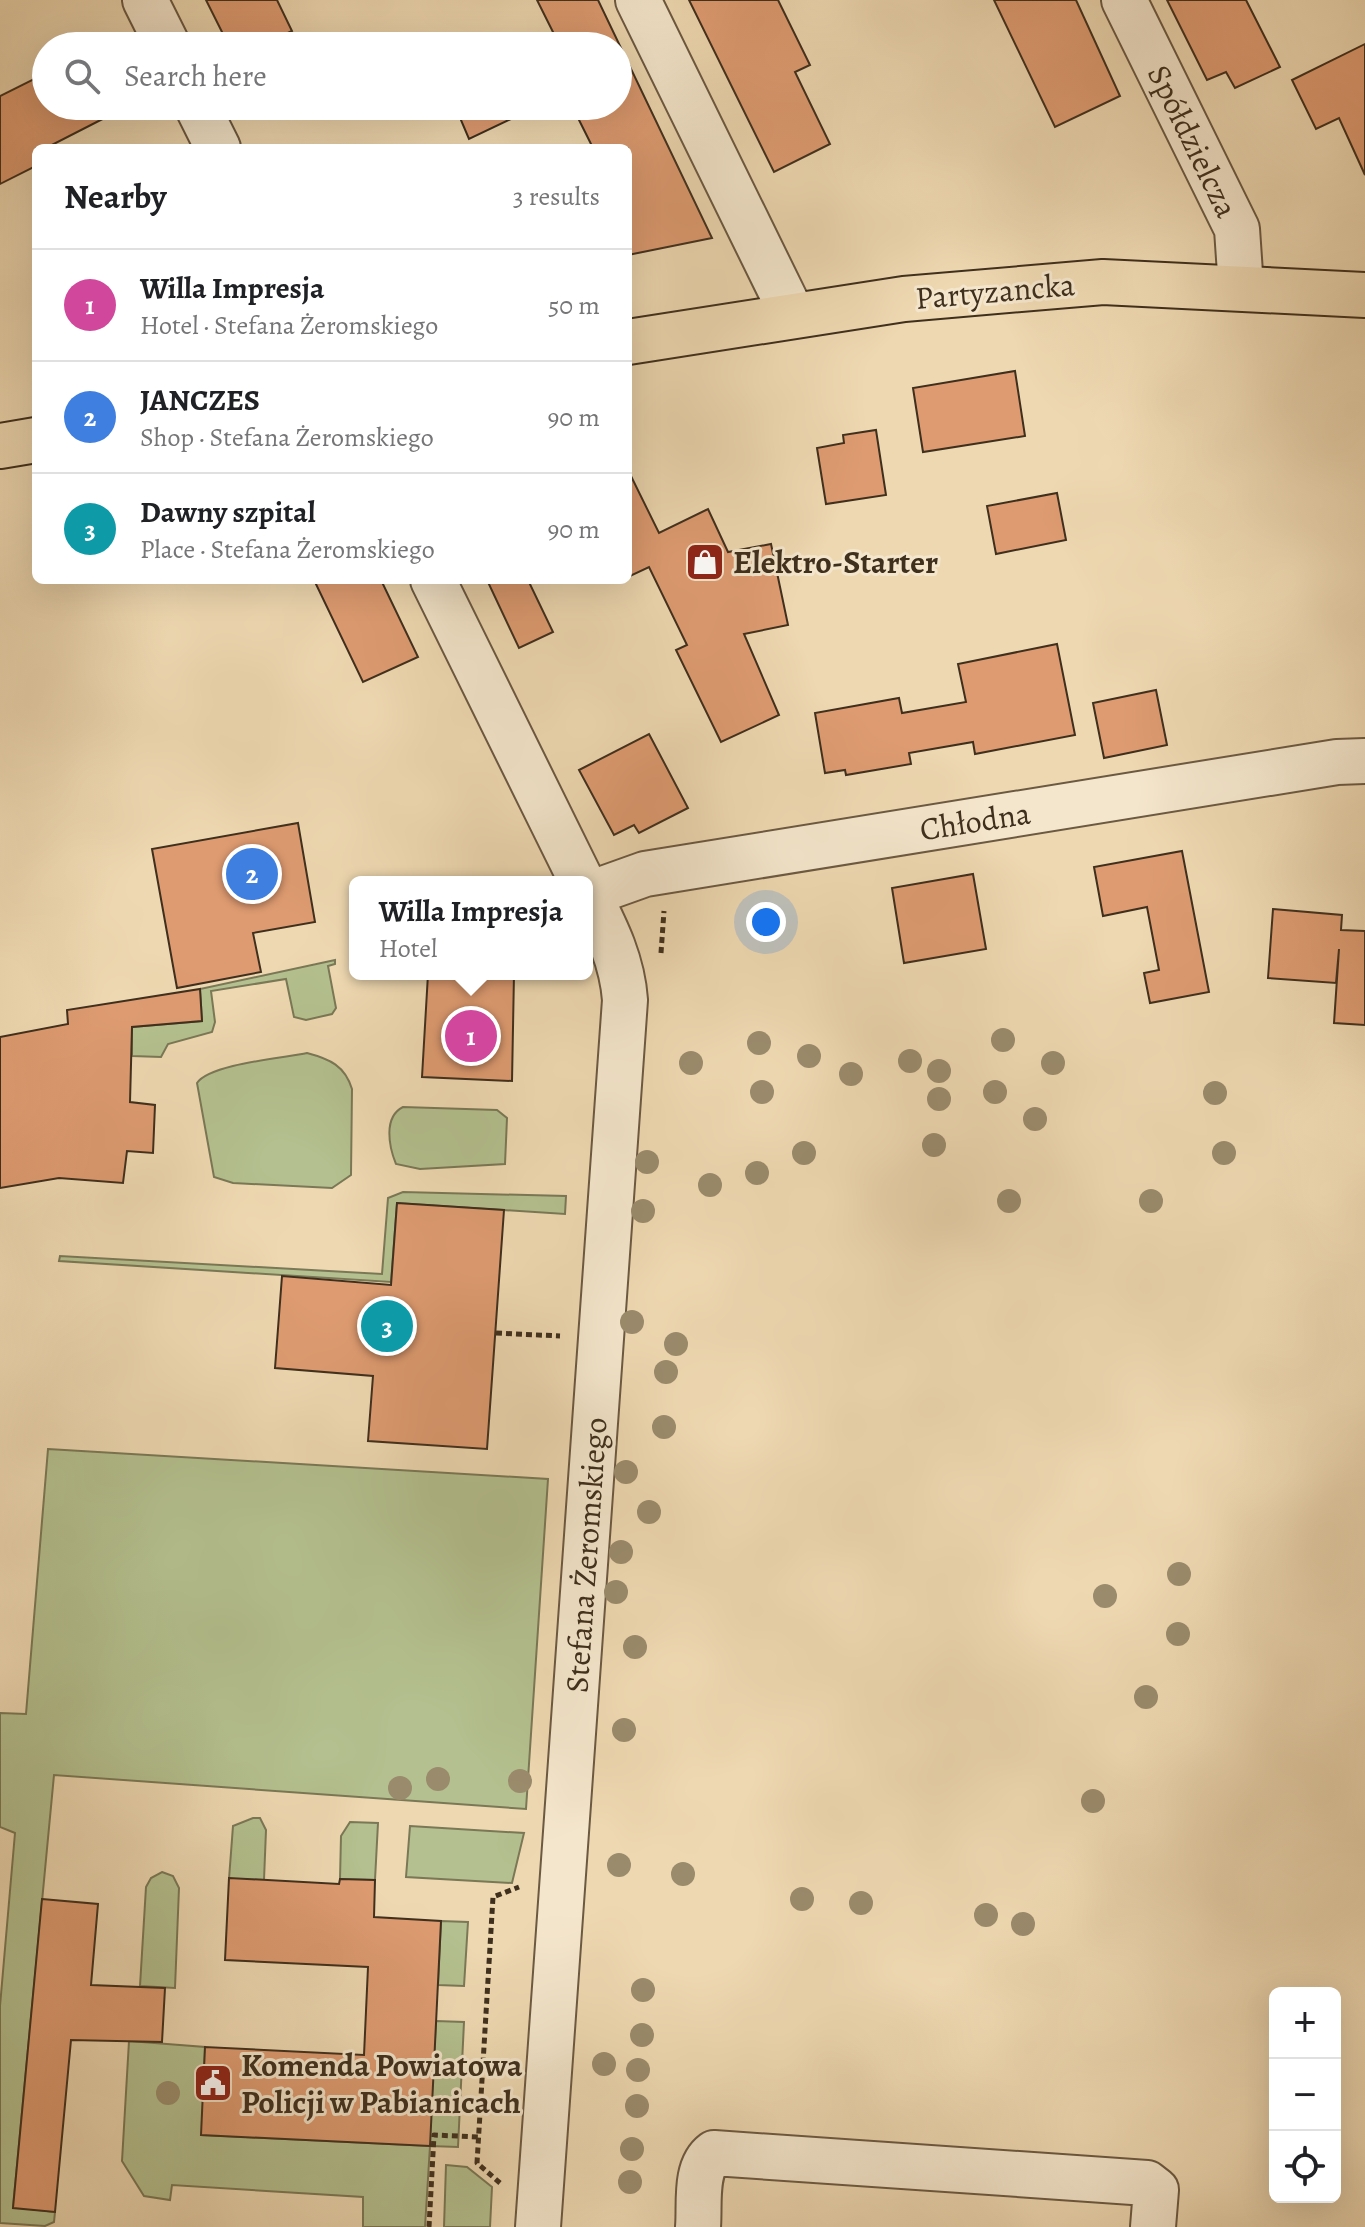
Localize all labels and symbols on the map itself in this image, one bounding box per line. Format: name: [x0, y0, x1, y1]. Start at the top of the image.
street label: Spółdzielcza: [1137, 57, 1249, 225]
street label: Partyzancka: [913, 262, 1077, 320]
place label: Elektro-Starter: [733, 540, 938, 584]
shop icon: Elektro-Starter: [684, 541, 726, 583]
street label: Chłodna: [917, 791, 1033, 851]
pin: 2: [226, 844, 278, 904]
your location: [746, 902, 786, 942]
pin: 1: [445, 1006, 497, 1066]
pin: 3: [361, 1296, 413, 1356]
street label: Stefana Żeromskiego: [554, 1416, 618, 1694]
place label: Komenda Powiatowa Policji w Pabianicach: [241, 2043, 523, 2124]
public building icon: Komenda Powiatowa Policji w Pabianicach: [192, 2062, 234, 2104]

